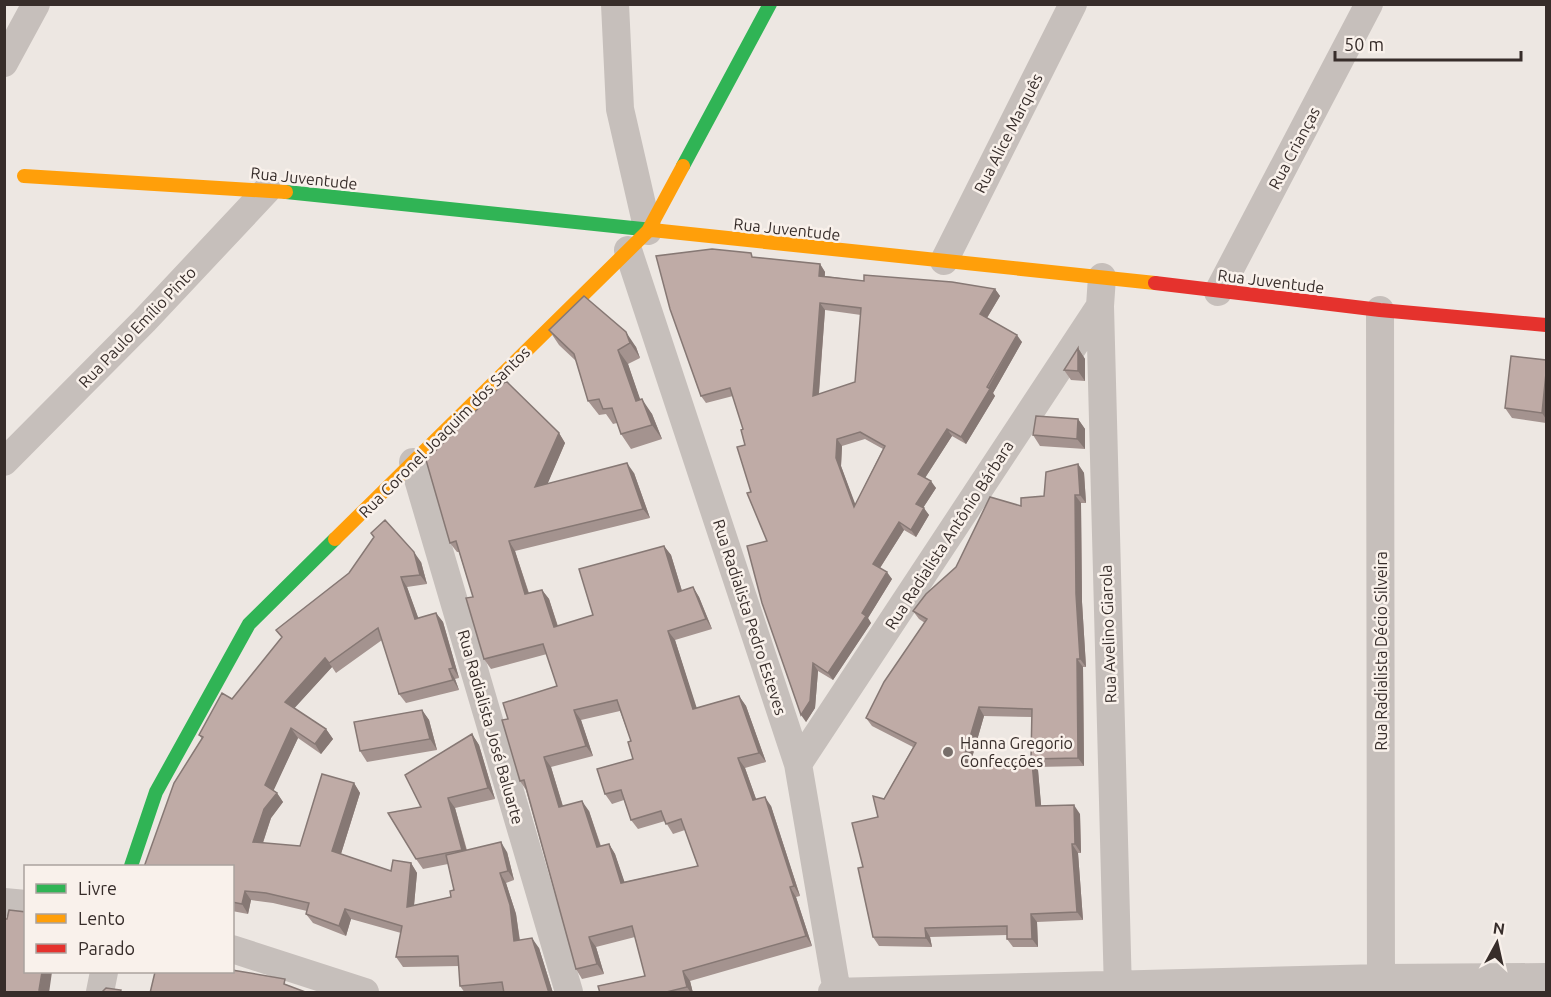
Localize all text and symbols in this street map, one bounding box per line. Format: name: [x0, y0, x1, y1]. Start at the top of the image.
scale bar: [1335, 24, 1521, 62]
text: 50 m: [1344, 34, 1384, 54]
street label: Rua Alice Marquês: [970, 70, 1046, 196]
street label: Rua Crianças: [1265, 104, 1323, 192]
street label: Rua Juventude: [250, 163, 358, 193]
street label: Rua Juventude: [733, 214, 841, 244]
street label: Rua Paulo Emílio Pinto: [75, 263, 199, 391]
street label: Rua Juventude: [1217, 266, 1325, 296]
street label: Rua Coronel Joaquim dos Santos: [355, 343, 533, 521]
street label: Rua Radialista Antônio Bárbara: [881, 437, 1017, 633]
street label: Rua Radialista Pedro Esteves: [710, 517, 790, 717]
street label: Rua Radialista Décio Silveira: [1372, 551, 1390, 751]
street label: Rua Avelino Giarola: [1097, 564, 1119, 704]
street label: Rua Radialista José Baluarte: [455, 628, 527, 826]
place label: Hanna Gregorio Confecções: [960, 734, 1073, 770]
marker: Hanna Gregorio Confecções: [941, 745, 955, 759]
legend: [24, 865, 234, 973]
text: Livre: [78, 878, 117, 898]
text: Lento: [78, 908, 125, 928]
north arrow: [1467, 913, 1527, 973]
text: N: [1492, 918, 1506, 938]
text: Parado: [78, 938, 135, 958]

